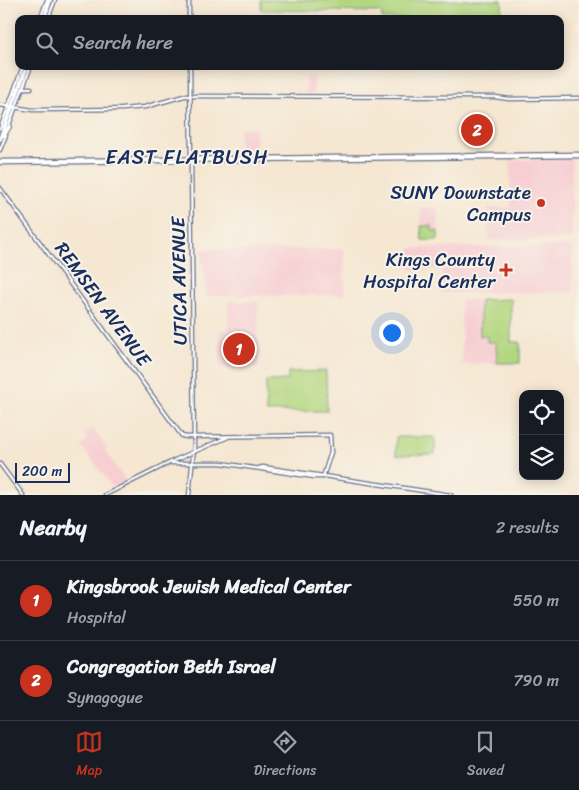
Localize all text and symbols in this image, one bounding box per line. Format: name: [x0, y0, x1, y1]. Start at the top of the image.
search box: [15, 15, 564, 70]
text: Search here: [73, 26, 173, 59]
icon: search: [33, 29, 61, 57]
pin: 2: [461, 111, 493, 149]
district label: EAST FLATBUSH: [105, 140, 269, 175]
place label: SUNY Downstate Campus: [390, 176, 531, 231]
marker: SUNY Downstate Campus: [535, 197, 547, 209]
street label: UTICA AVENUE: [161, 215, 197, 345]
street label: REMSEN AVENUE: [46, 235, 161, 375]
place label: Kings County Hospital Center: [363, 243, 496, 298]
marker: Kings County Hospital Center: [499, 263, 513, 277]
your location: [379, 320, 405, 346]
pin: 1: [223, 330, 255, 368]
map controls: [519, 390, 564, 480]
button: locate: [519, 390, 564, 435]
button: layers: [519, 435, 564, 480]
text: 200 m: [22, 459, 62, 484]
scale bar: [15, 460, 70, 483]
text: Nearby: [20, 509, 86, 547]
text: 2 results: [496, 513, 559, 542]
text: Kingsbrook Jewish Medical Center: [67, 570, 351, 603]
text: 1: [33, 586, 39, 615]
text: 550 m: [513, 586, 559, 615]
text: Hospital: [67, 603, 126, 632]
text: Congregation Beth Israel: [67, 650, 276, 683]
text: 2: [31, 666, 41, 695]
text: 790 m: [513, 666, 559, 695]
text: Synagogue: [67, 683, 143, 712]
tab: Map: [75, 728, 103, 783]
tab: Directions: [254, 728, 316, 783]
tab: Saved: [467, 728, 504, 783]

